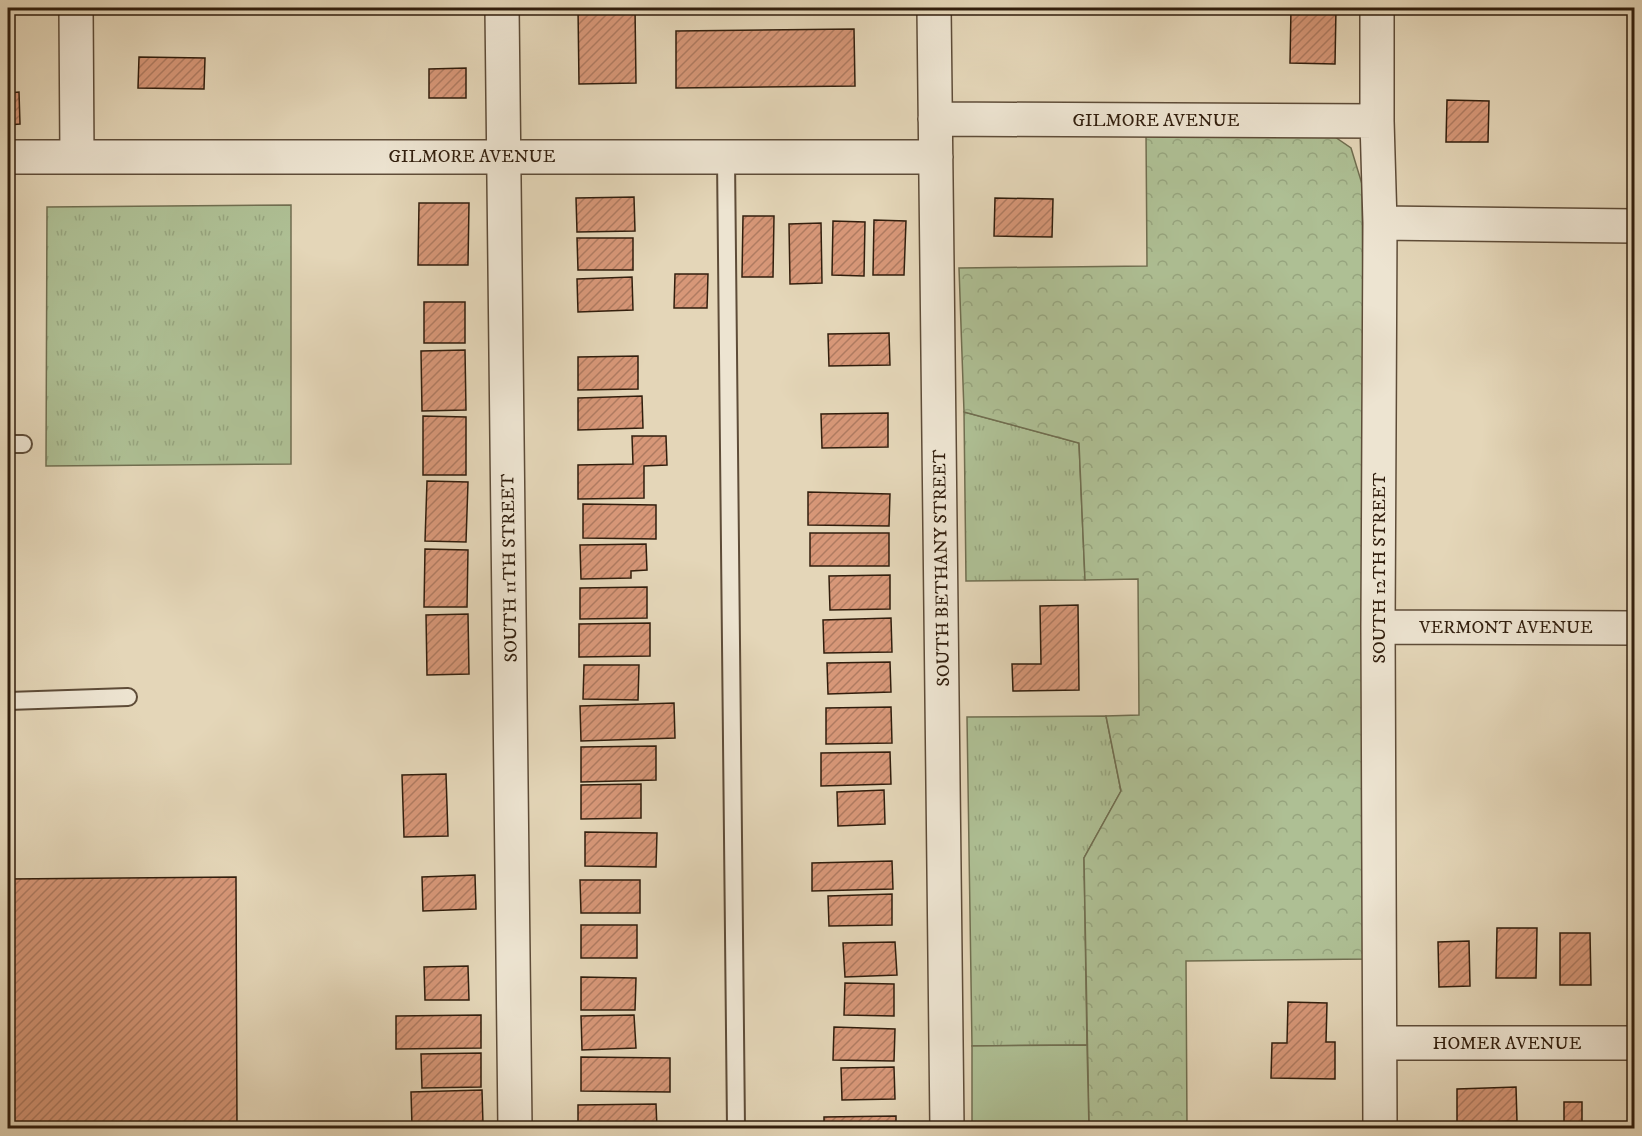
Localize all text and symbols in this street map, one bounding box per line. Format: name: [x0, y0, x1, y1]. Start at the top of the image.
street label: GILMORE AVENUE: [1073, 110, 1240, 132]
street label: GILMORE AVENUE: [389, 146, 556, 168]
street label: SOUTH BETHANY STREET: [929, 449, 955, 687]
street label: SOUTH 12TH STREET: [1369, 472, 1391, 663]
street label: SOUTH 11TH STREET: [497, 473, 523, 662]
street label: VERMONT AVENUE: [1418, 617, 1593, 639]
street label: HOMER AVENUE: [1432, 1033, 1582, 1055]

